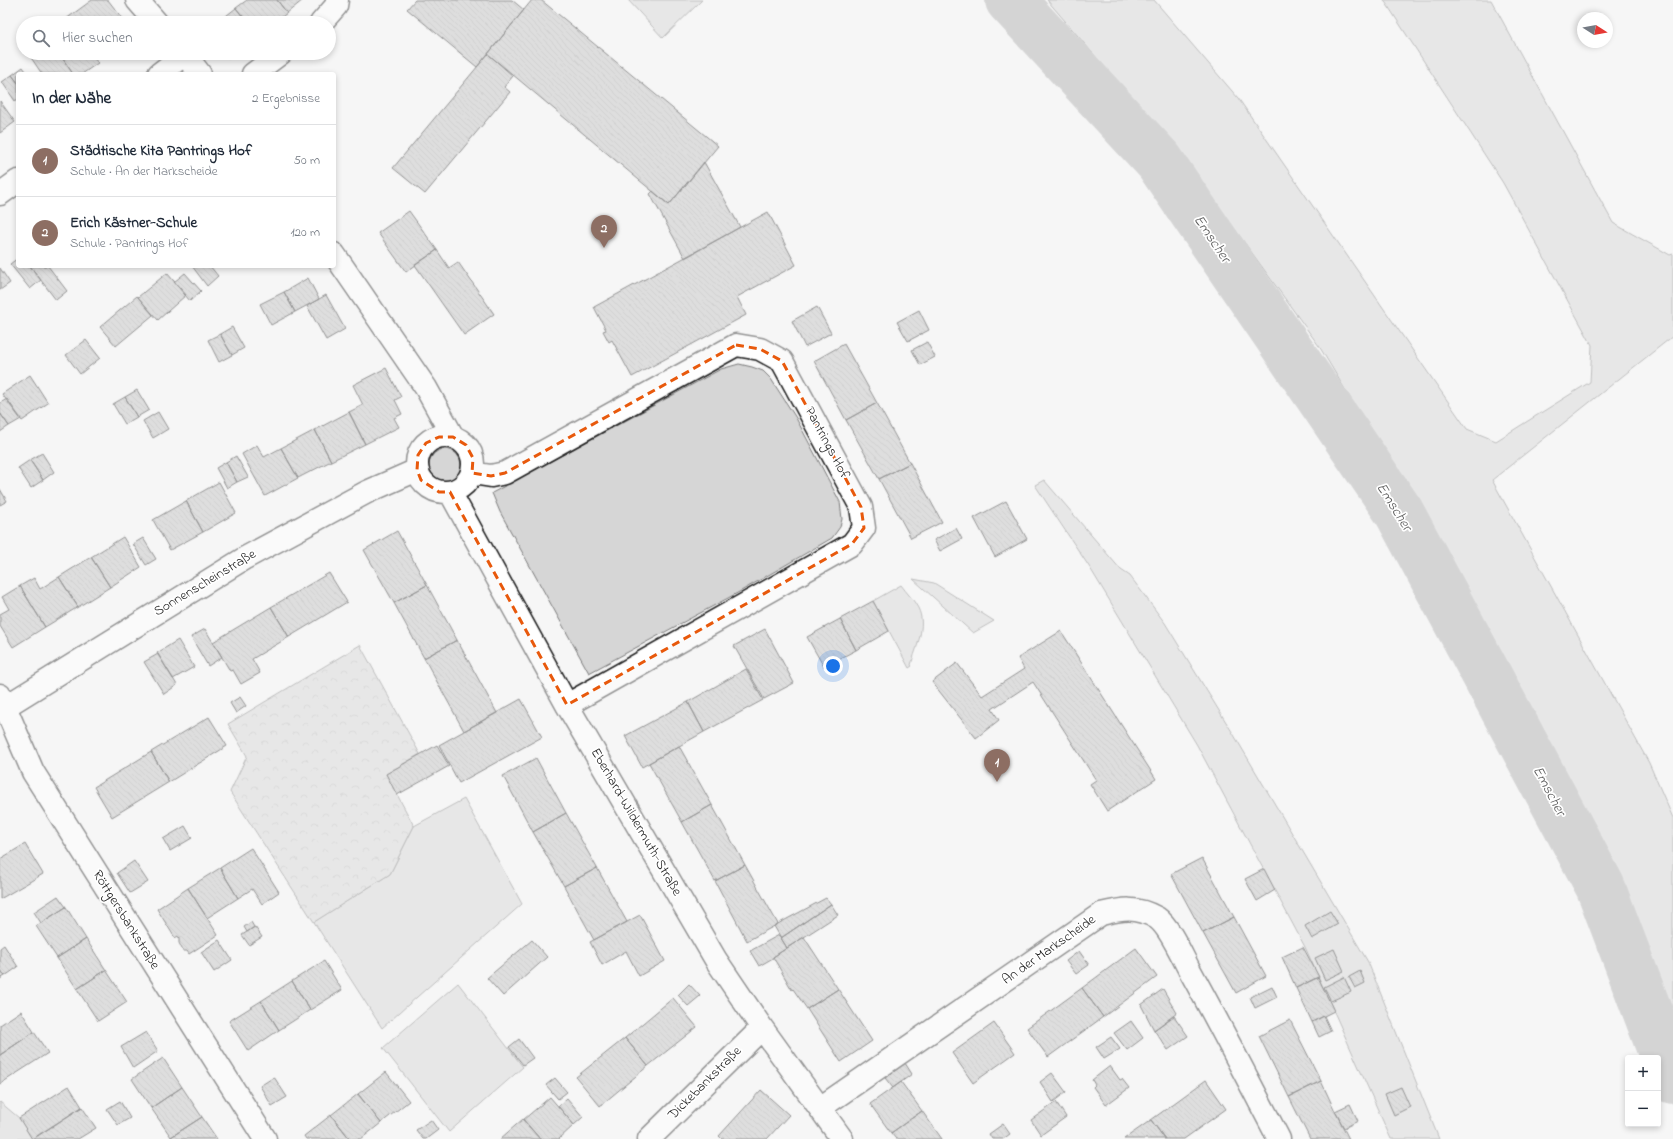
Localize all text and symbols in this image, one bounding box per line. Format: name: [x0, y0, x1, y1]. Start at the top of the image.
north arrow: [1577, 12, 1613, 48]
search box: [16, 16, 336, 60]
icon: search: [30, 27, 52, 49]
text: Hier suchen: [62, 27, 133, 49]
text: In der Nähe: [32, 86, 111, 111]
text: 2 Ergebnisse: [252, 89, 320, 108]
text: Städtische Kita Pantrings Hof: [70, 140, 252, 162]
text: 1: [43, 151, 47, 170]
text: 50 m: [294, 151, 320, 170]
text: Schule · An der Markscheide: [70, 162, 218, 181]
water label: Emscher: [1188, 211, 1237, 269]
text: Erich Kästner-Schule: [70, 212, 197, 234]
pin: 2: [591, 215, 617, 248]
text: 2: [42, 223, 48, 242]
text: 120 m: [290, 223, 320, 242]
text: Schule · Pantrings Hof: [70, 234, 188, 253]
street label: Pantrings Hof: [798, 403, 855, 484]
water label: Emscher: [1370, 478, 1419, 538]
street label: Sonnenscheinstraße: [150, 544, 261, 622]
your location: [823, 656, 843, 676]
street label: Eberhard-Wildermuth-Straße: [585, 744, 687, 900]
pin: 1: [984, 749, 1010, 782]
water label: Emscher: [1527, 762, 1572, 822]
street label: Röttgersbankstraße: [86, 866, 165, 975]
street label: An der Markscheide: [998, 909, 1101, 990]
street label: Dickebankstraße: [663, 1041, 747, 1125]
map controls: [1625, 1055, 1661, 1127]
button: +: [1625, 1055, 1661, 1091]
button: −: [1625, 1091, 1661, 1127]

